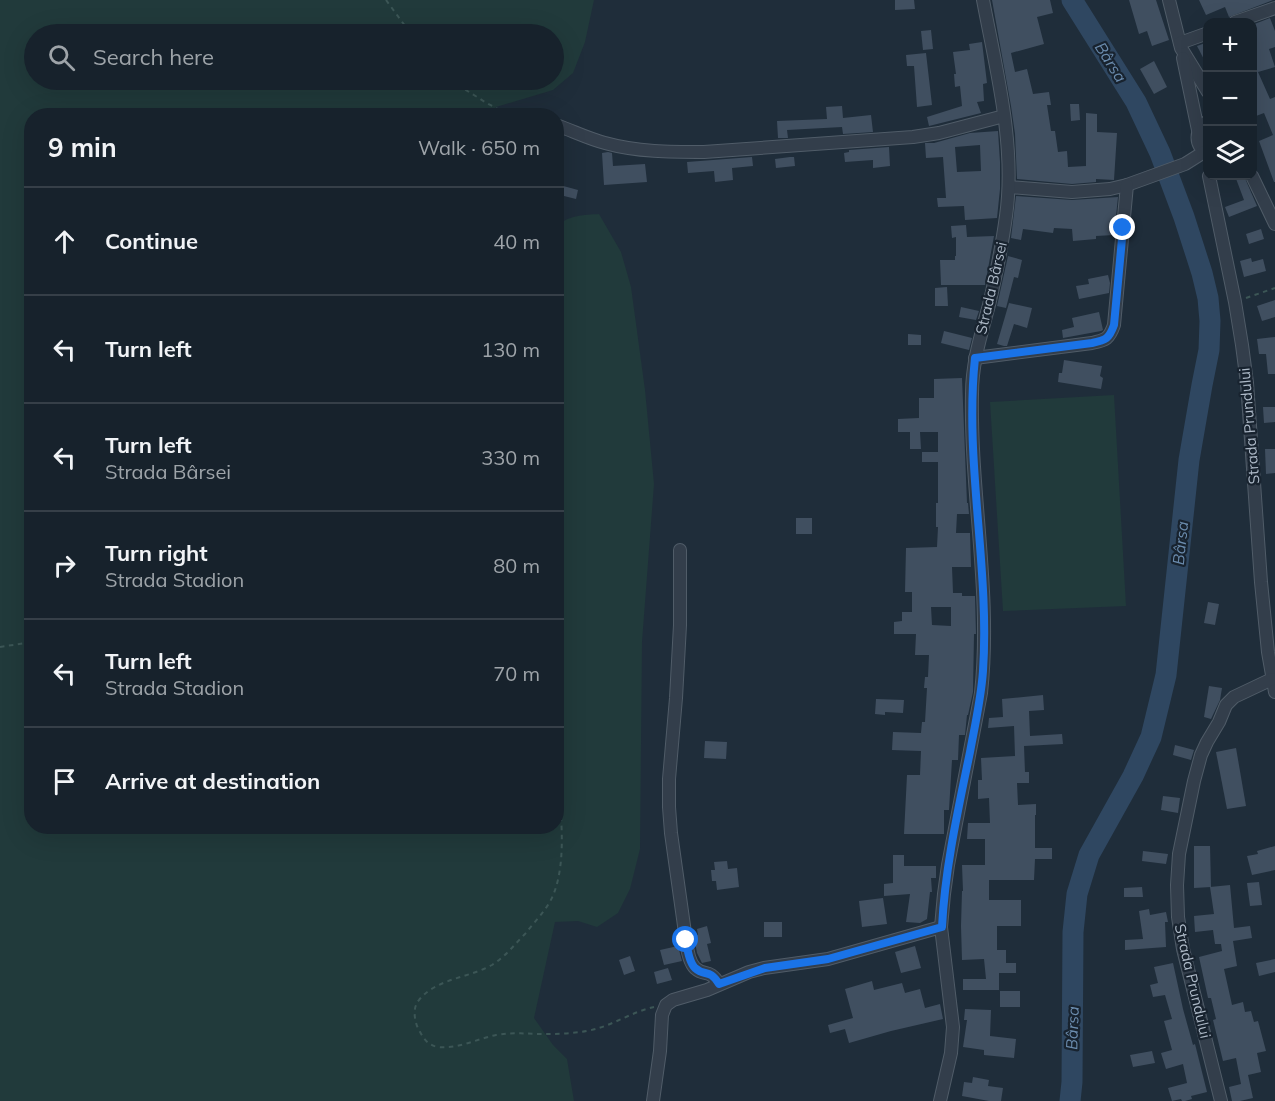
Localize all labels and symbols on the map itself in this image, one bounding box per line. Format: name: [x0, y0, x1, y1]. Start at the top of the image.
water label: Bârsa: [1091, 38, 1131, 86]
route end: [1109, 214, 1135, 240]
street label: Strada Bârsei: [971, 240, 1011, 336]
street label: Strada Prundului: [1234, 367, 1264, 485]
water label: Bârsa: [1168, 520, 1192, 566]
street label: Strada Prundului: [1171, 922, 1215, 1040]
route start: [672, 926, 698, 952]
water label: Bârsa: [1061, 1005, 1083, 1050]

